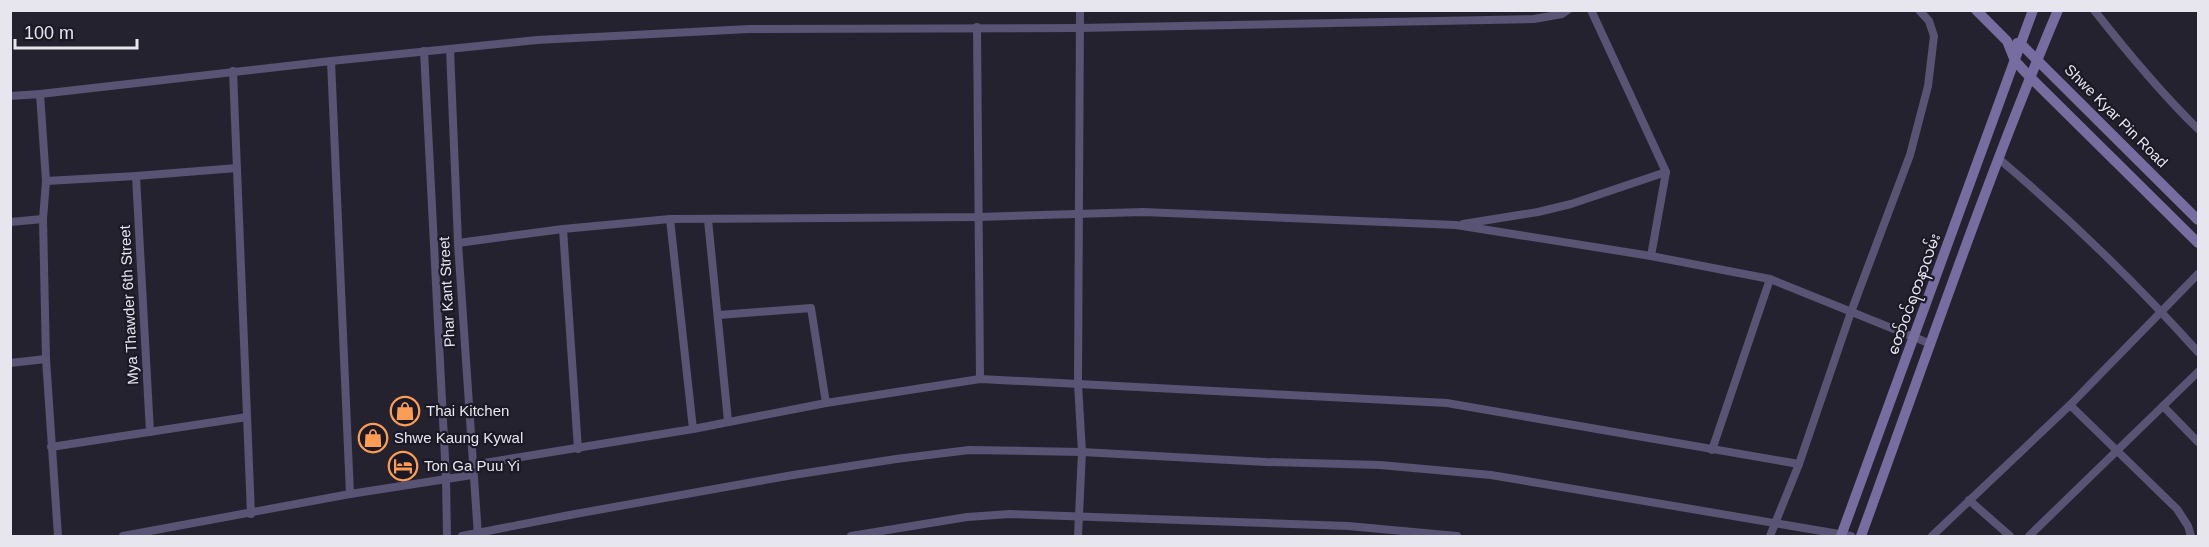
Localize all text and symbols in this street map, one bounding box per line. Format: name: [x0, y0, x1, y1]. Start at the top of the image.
scale bar: [15, 12, 136, 50]
text: 100 m: [24, 23, 74, 43]
street label: Shwe Kyar Pin Road: [2061, 61, 2171, 171]
street label: Mya Thawder 6th Street: [116, 224, 141, 385]
street label: တော်ဝင်ရတနာလမ်း: [1883, 231, 1947, 358]
street label: Phar Kant Street: [435, 235, 458, 348]
shop icon: Thai Kitchen: [389, 395, 421, 427]
place label: Thai Kitchen: [426, 402, 509, 419]
shop icon: Shwe Kaung Kywal: [357, 422, 389, 454]
place label: Shwe Kaung Kywal: [394, 429, 523, 446]
hotel icon: Ton Ga Puu Yi: [387, 450, 419, 482]
place label: Ton Ga Puu Yi: [424, 457, 520, 474]

